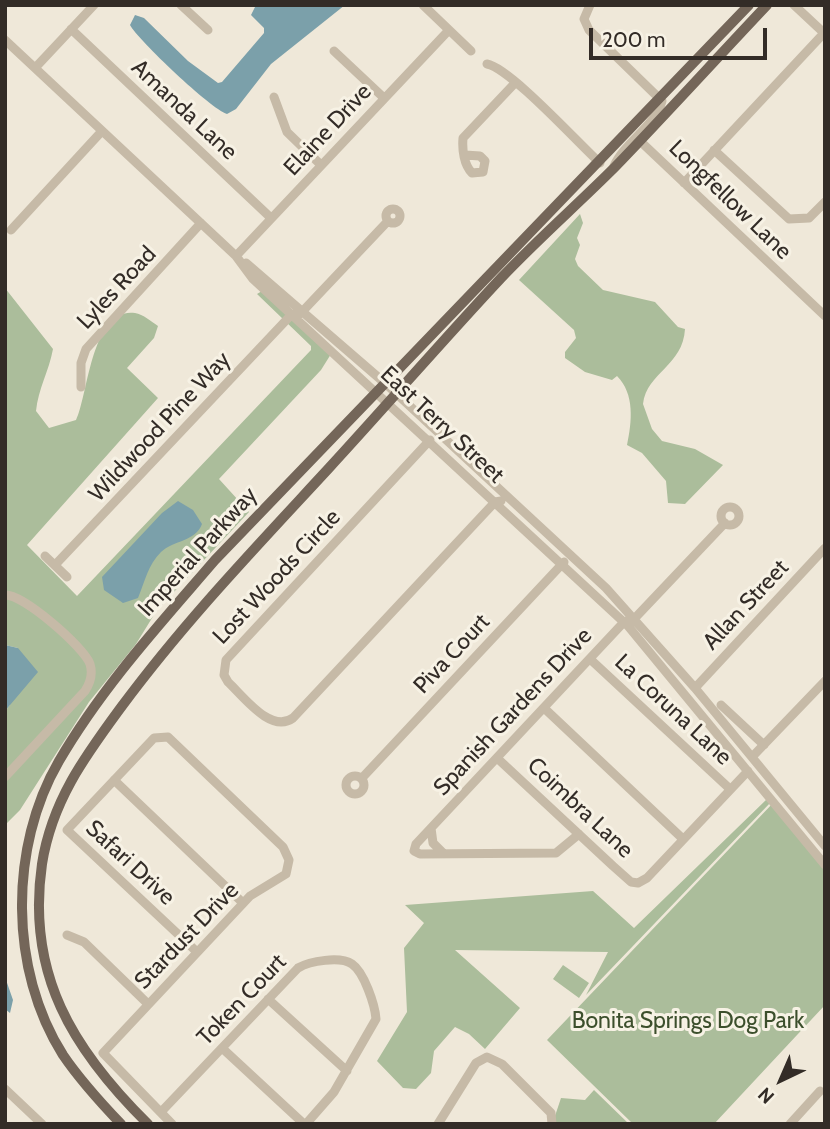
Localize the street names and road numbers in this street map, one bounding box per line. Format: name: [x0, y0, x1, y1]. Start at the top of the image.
street label: Amanda Lane: [125, 54, 243, 166]
street label: Elaine Drive: [279, 78, 377, 182]
street label: Longfellow Lane: [663, 135, 797, 265]
street label: Lyles Road: [72, 241, 162, 335]
street label: Wildwood Pine Way: [83, 346, 237, 508]
street label: East Terry Street: [374, 361, 510, 489]
street label: Imperial Parkway: [133, 482, 263, 622]
street label: Lost Woods Circle: [207, 504, 347, 650]
street label: Allan Street: [697, 554, 795, 656]
street label: Piva Court: [408, 608, 496, 700]
street label: Spanish Gardens Drive: [428, 622, 598, 802]
street label: La Coruna Lane: [609, 649, 737, 771]
street label: Coimbra Lane: [521, 752, 639, 864]
street label: Safari Drive: [80, 815, 180, 911]
street label: Stardust Drive: [129, 877, 245, 995]
street label: Token Court: [192, 949, 292, 1051]

